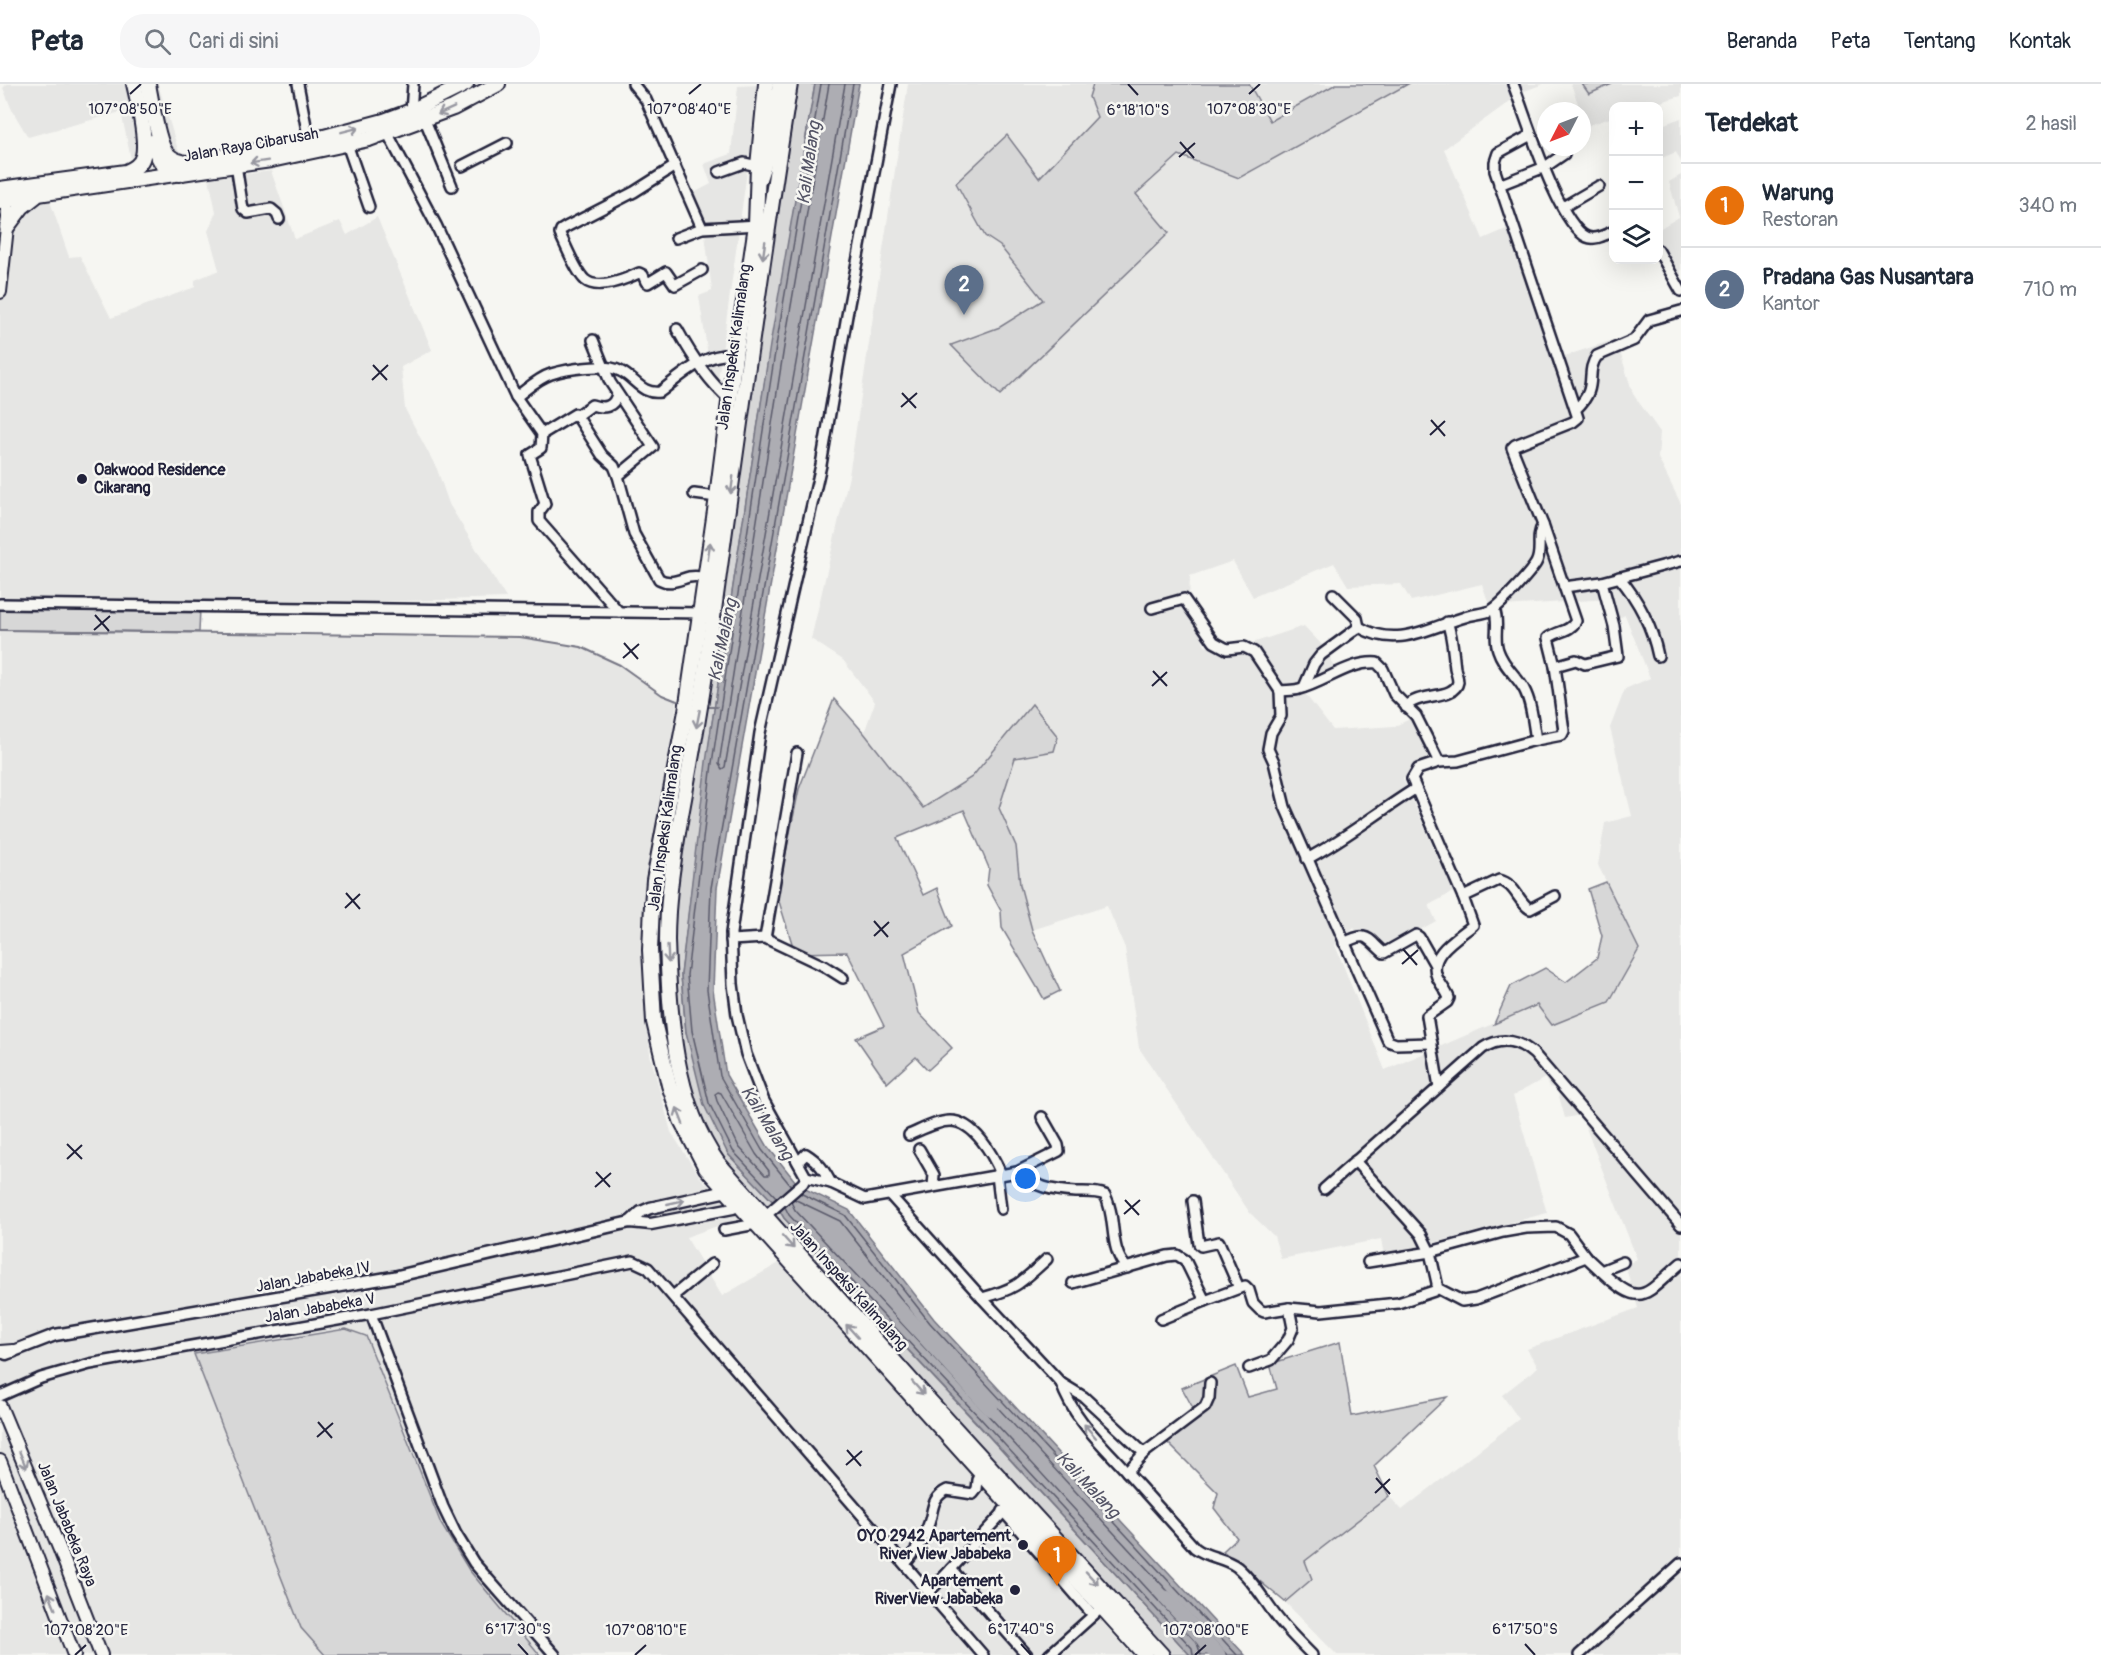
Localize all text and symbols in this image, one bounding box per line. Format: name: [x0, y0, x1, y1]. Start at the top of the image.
search box: [120, 14, 540, 68]
text: Peta: [30, 24, 84, 59]
icon: search: [141, 25, 174, 58]
text: Cari di sini: [189, 27, 278, 55]
text: Beranda: [1727, 28, 1797, 55]
text: Peta: [1830, 28, 1871, 55]
text: Tentang: [1904, 28, 1976, 55]
text: Kontak: [2009, 28, 2071, 55]
text: 107°08'50"E: [88, 100, 172, 119]
text: 107°08'40"E: [647, 100, 731, 119]
text: 107°08'30"E: [1207, 100, 1291, 119]
text: 6°18'10"S: [1107, 101, 1169, 120]
north arrow: [1537, 102, 1591, 156]
map controls: [1609, 102, 1663, 264]
button: +: [1609, 102, 1663, 156]
one-way arrow: [438, 106, 456, 117]
text: Terdekat: [1705, 107, 1798, 139]
text: 2 hasil: [2026, 111, 2077, 136]
water label: Kali Malang: [792, 118, 826, 206]
street label: Jalan Raya Cibarusah: [182, 123, 320, 167]
one-way arrow: [340, 124, 359, 136]
one-way arrow: [249, 156, 269, 167]
button: −: [1609, 156, 1663, 210]
text: Warung: [1762, 179, 1833, 207]
text: 1: [1721, 193, 1728, 218]
text: 340 m: [2018, 193, 2077, 218]
text: Restoran: [1762, 207, 1838, 232]
button: layers: [1609, 210, 1663, 264]
one-way arrow: [759, 239, 770, 259]
street label: Jalan Inspeksi Kalimalang: [712, 263, 756, 431]
text: Pradana Gas Nusantara: [1762, 263, 1974, 291]
pin: 2: [944, 266, 984, 315]
text: 2: [1719, 277, 1730, 302]
text: 710 m: [2023, 277, 2077, 302]
text: Kantor: [1762, 291, 1820, 316]
place label: Oakwood Residence Cikarang: [94, 460, 226, 498]
marker: Oakwood Residence Cikarang: [75, 472, 89, 486]
one-way arrow: [726, 474, 737, 494]
one-way arrow: [704, 542, 715, 562]
water label: Kali Malang: [703, 595, 743, 683]
one-way arrow: [692, 709, 703, 729]
street label: Jalan Inspeksi Kalimalang: [643, 744, 687, 912]
one-way arrow: [663, 943, 674, 963]
water label: Kali Malang: [735, 1082, 800, 1166]
one-way arrow: [674, 1107, 685, 1126]
your location: [1011, 1164, 1040, 1193]
one-way arrow: [666, 1196, 686, 1207]
street label: Jalan Inspeksi Kalimalang: [786, 1217, 912, 1355]
one-way arrow: [781, 1234, 795, 1249]
street label: Jalan Jababeka IV: [254, 1257, 372, 1297]
street label: Jalan Jababeka V: [263, 1288, 377, 1328]
one-way arrow: [845, 1324, 859, 1339]
one-way arrow: [911, 1380, 925, 1395]
one-way arrow: [1083, 1423, 1097, 1438]
water label: Kali Malang: [1051, 1447, 1126, 1525]
one-way arrow: [18, 1450, 29, 1468]
street label: Jalan Jababeka Raya: [33, 1459, 101, 1589]
place label: OYO 2942 Apartement River View Jababeka: [857, 1526, 1012, 1564]
pin: 1: [1038, 1536, 1076, 1586]
marker: OYO 2942 Apartement River View Jababeka: [1016, 1538, 1030, 1552]
one-way arrow: [1085, 1570, 1099, 1585]
place label: Apartement RiverView Jababeka: [875, 1571, 1004, 1609]
marker: Apartement RiverView Jababeka: [1008, 1583, 1022, 1597]
one-way arrow: [46, 1592, 57, 1610]
text: 6°17'30"S: [485, 1620, 551, 1639]
text: 6°17'40"S: [988, 1620, 1054, 1639]
text: 6°17'50"S: [1492, 1620, 1558, 1639]
text: 107°08'20"E: [44, 1621, 128, 1640]
text: 107°08'10"E: [605, 1621, 687, 1640]
text: 107°08'00"E: [1163, 1621, 1249, 1640]

